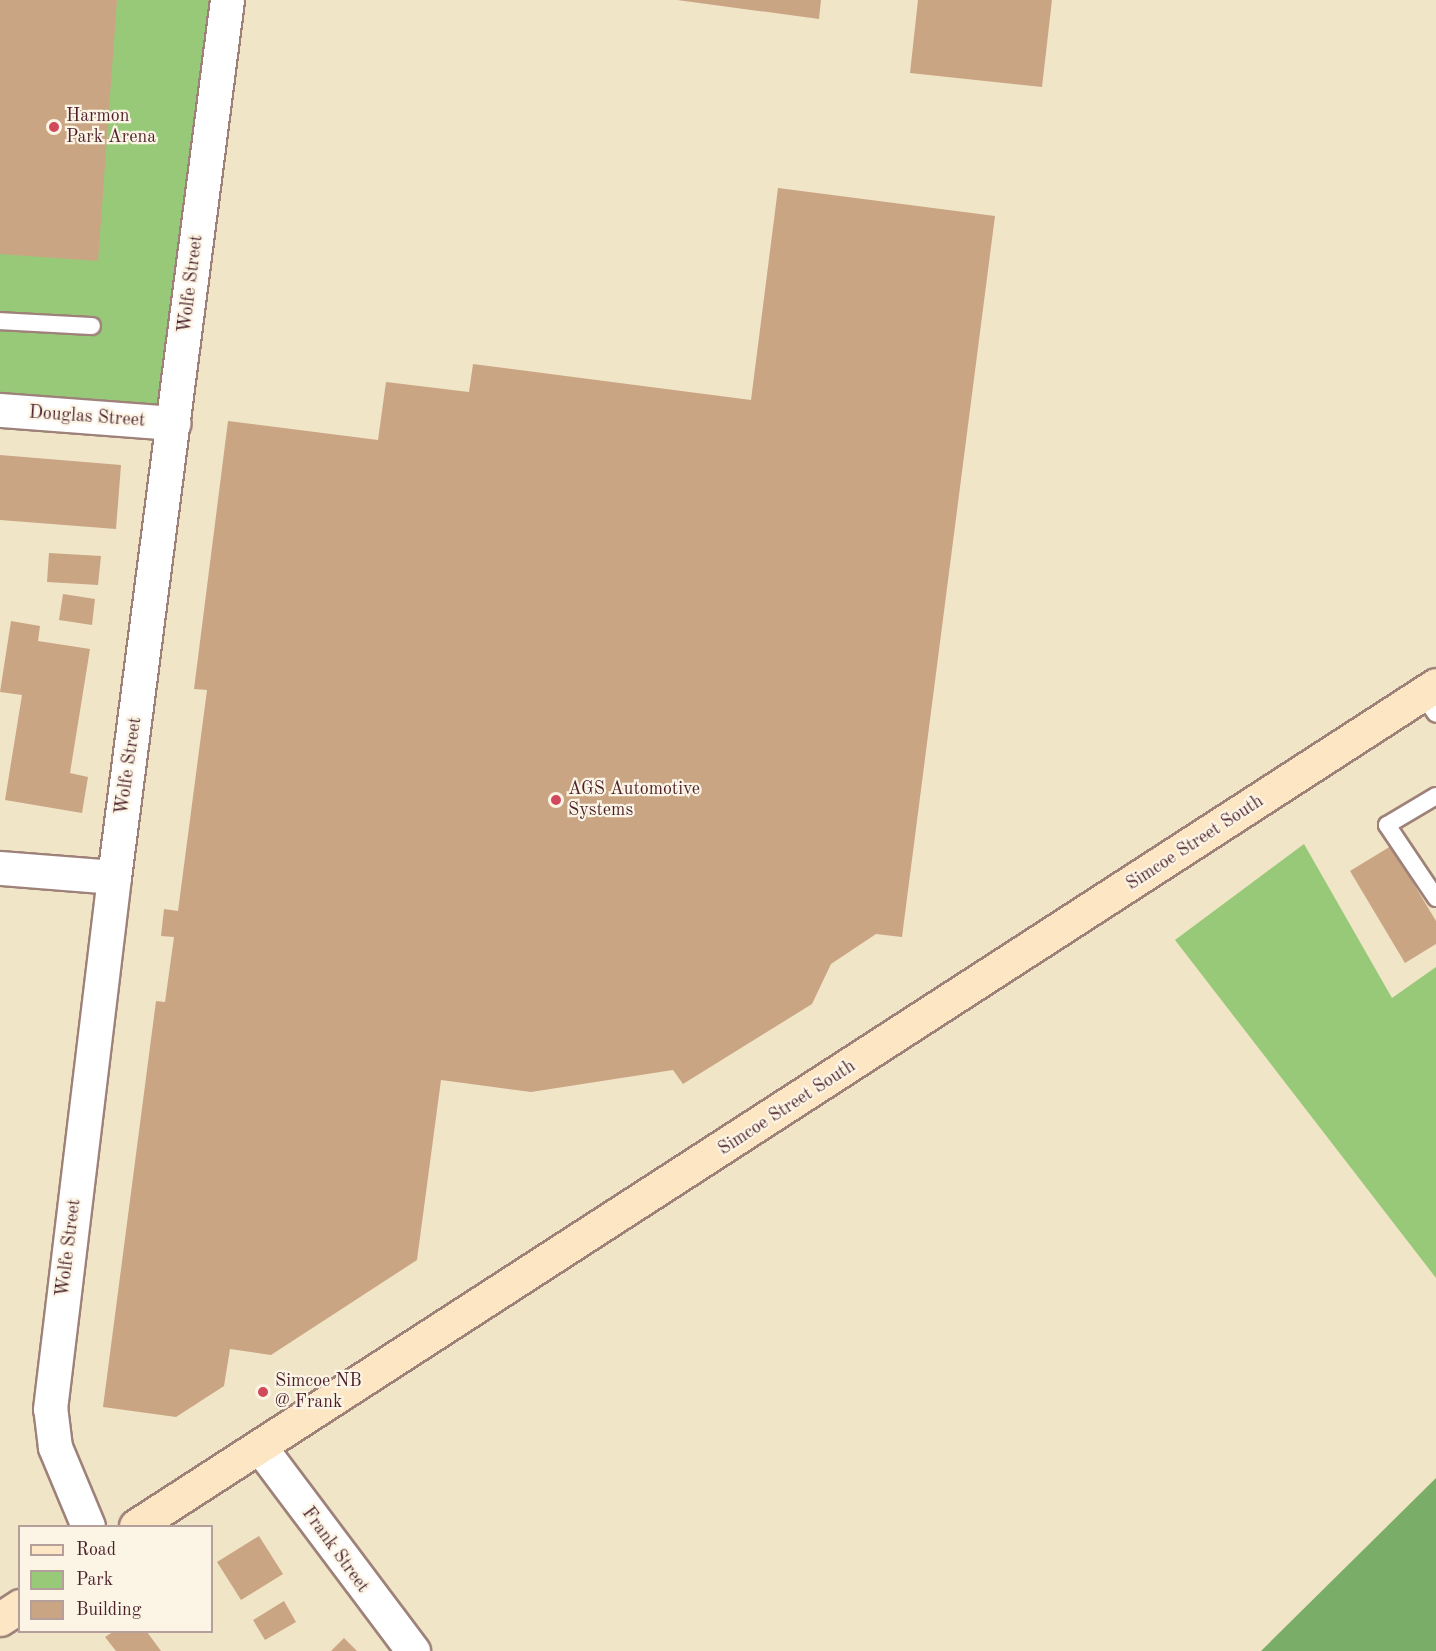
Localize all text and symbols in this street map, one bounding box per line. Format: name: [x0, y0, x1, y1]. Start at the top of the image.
place label: Harmon Park Arena: [66, 106, 156, 148]
marker: Harmon Park Arena: [47, 120, 61, 134]
street label: Wolfe Street: [174, 234, 208, 334]
street label: Douglas Street: [28, 402, 146, 432]
street label: Wolfe Street: [111, 716, 147, 816]
place label: AGS Automotive Systems: [568, 779, 700, 822]
street label: Simcoe Street South: [1122, 791, 1268, 895]
marker: AGS Automotive Systems: [549, 793, 563, 807]
street label: Simcoe Street South: [714, 1056, 860, 1160]
street label: Wolfe Street: [52, 1198, 86, 1298]
place label: Simcoe NB @ Frank: [275, 1371, 362, 1414]
marker: Simcoe NB @ Frank: [256, 1385, 270, 1399]
street label: Frank Street: [297, 1503, 373, 1597]
legend: [18, 1525, 213, 1633]
text: Road: [76, 1541, 116, 1559]
text: Park: [76, 1571, 113, 1589]
text: Building: [76, 1601, 141, 1619]

